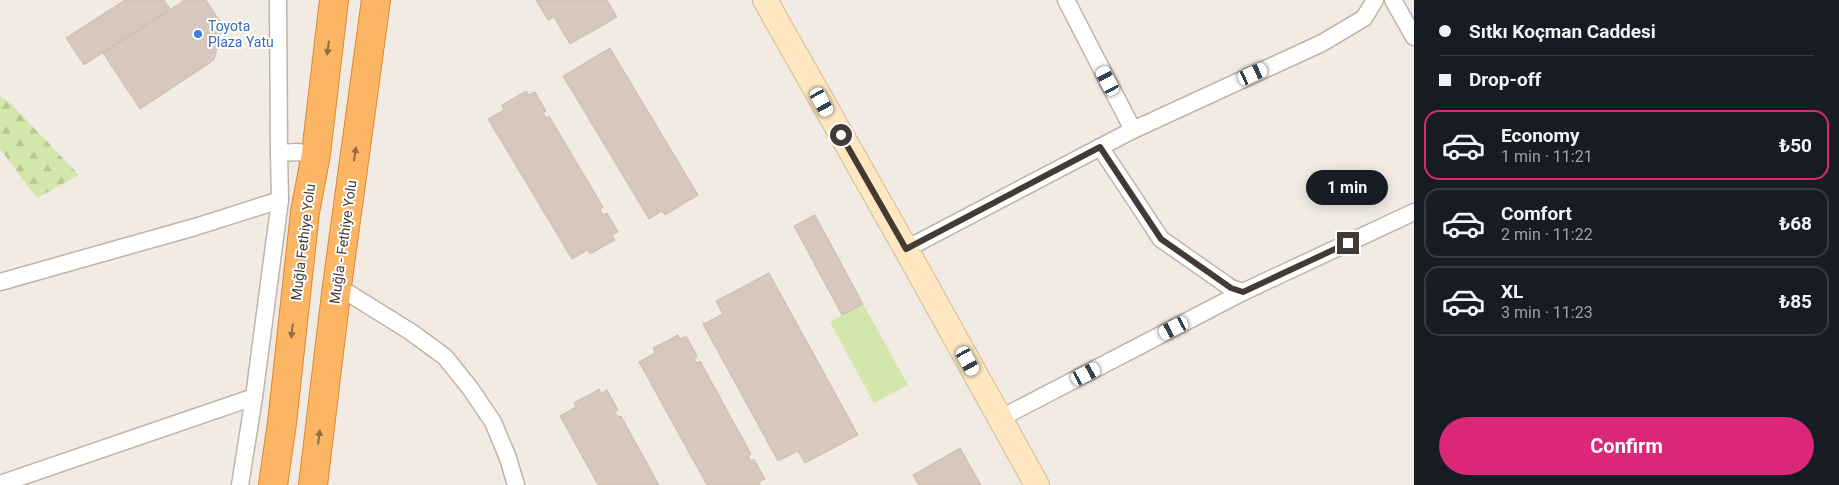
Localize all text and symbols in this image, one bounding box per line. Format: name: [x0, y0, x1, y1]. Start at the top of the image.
place label: Toyota Plaza Yatu: [208, 18, 274, 50]
text: Sıtkı Koçman Caddesi: [1469, 20, 1656, 43]
marker: Toyota Plaza Yatu: [192, 28, 204, 40]
one-way arrow: [324, 41, 332, 57]
car: [1236, 61, 1269, 87]
car: [1094, 64, 1121, 98]
text: Drop-off: [1469, 68, 1541, 91]
car: [808, 85, 835, 119]
icon: car: [1441, 123, 1486, 168]
route start: [830, 124, 852, 146]
text: Economy: [1501, 124, 1580, 147]
text: ₺50: [1779, 134, 1812, 157]
one-way arrow: [351, 146, 359, 162]
text: 1 min · 11:21: [1501, 147, 1593, 166]
callout: 1 min: [1307, 170, 1389, 206]
text: 1 min: [1327, 178, 1367, 197]
street label: Muğla - Fethiye Yolu: [326, 179, 360, 305]
street label: Muğla Fethiye Yolu: [288, 183, 318, 301]
icon: car: [1441, 201, 1486, 246]
text: Comfort: [1501, 202, 1572, 225]
text: ₺68: [1779, 212, 1812, 235]
text: 2 min · 11:22: [1501, 225, 1593, 244]
route end: [1337, 232, 1359, 254]
icon: car: [1441, 279, 1486, 324]
text: XL: [1501, 280, 1523, 303]
text: ₺85: [1779, 290, 1812, 313]
text: 3 min · 11:23: [1501, 303, 1593, 322]
car: [1157, 315, 1190, 341]
one-way arrow: [288, 323, 296, 339]
car: [954, 344, 981, 378]
car: [1069, 360, 1102, 388]
button: Confirm: [1439, 417, 1814, 475]
one-way arrow: [315, 428, 323, 444]

